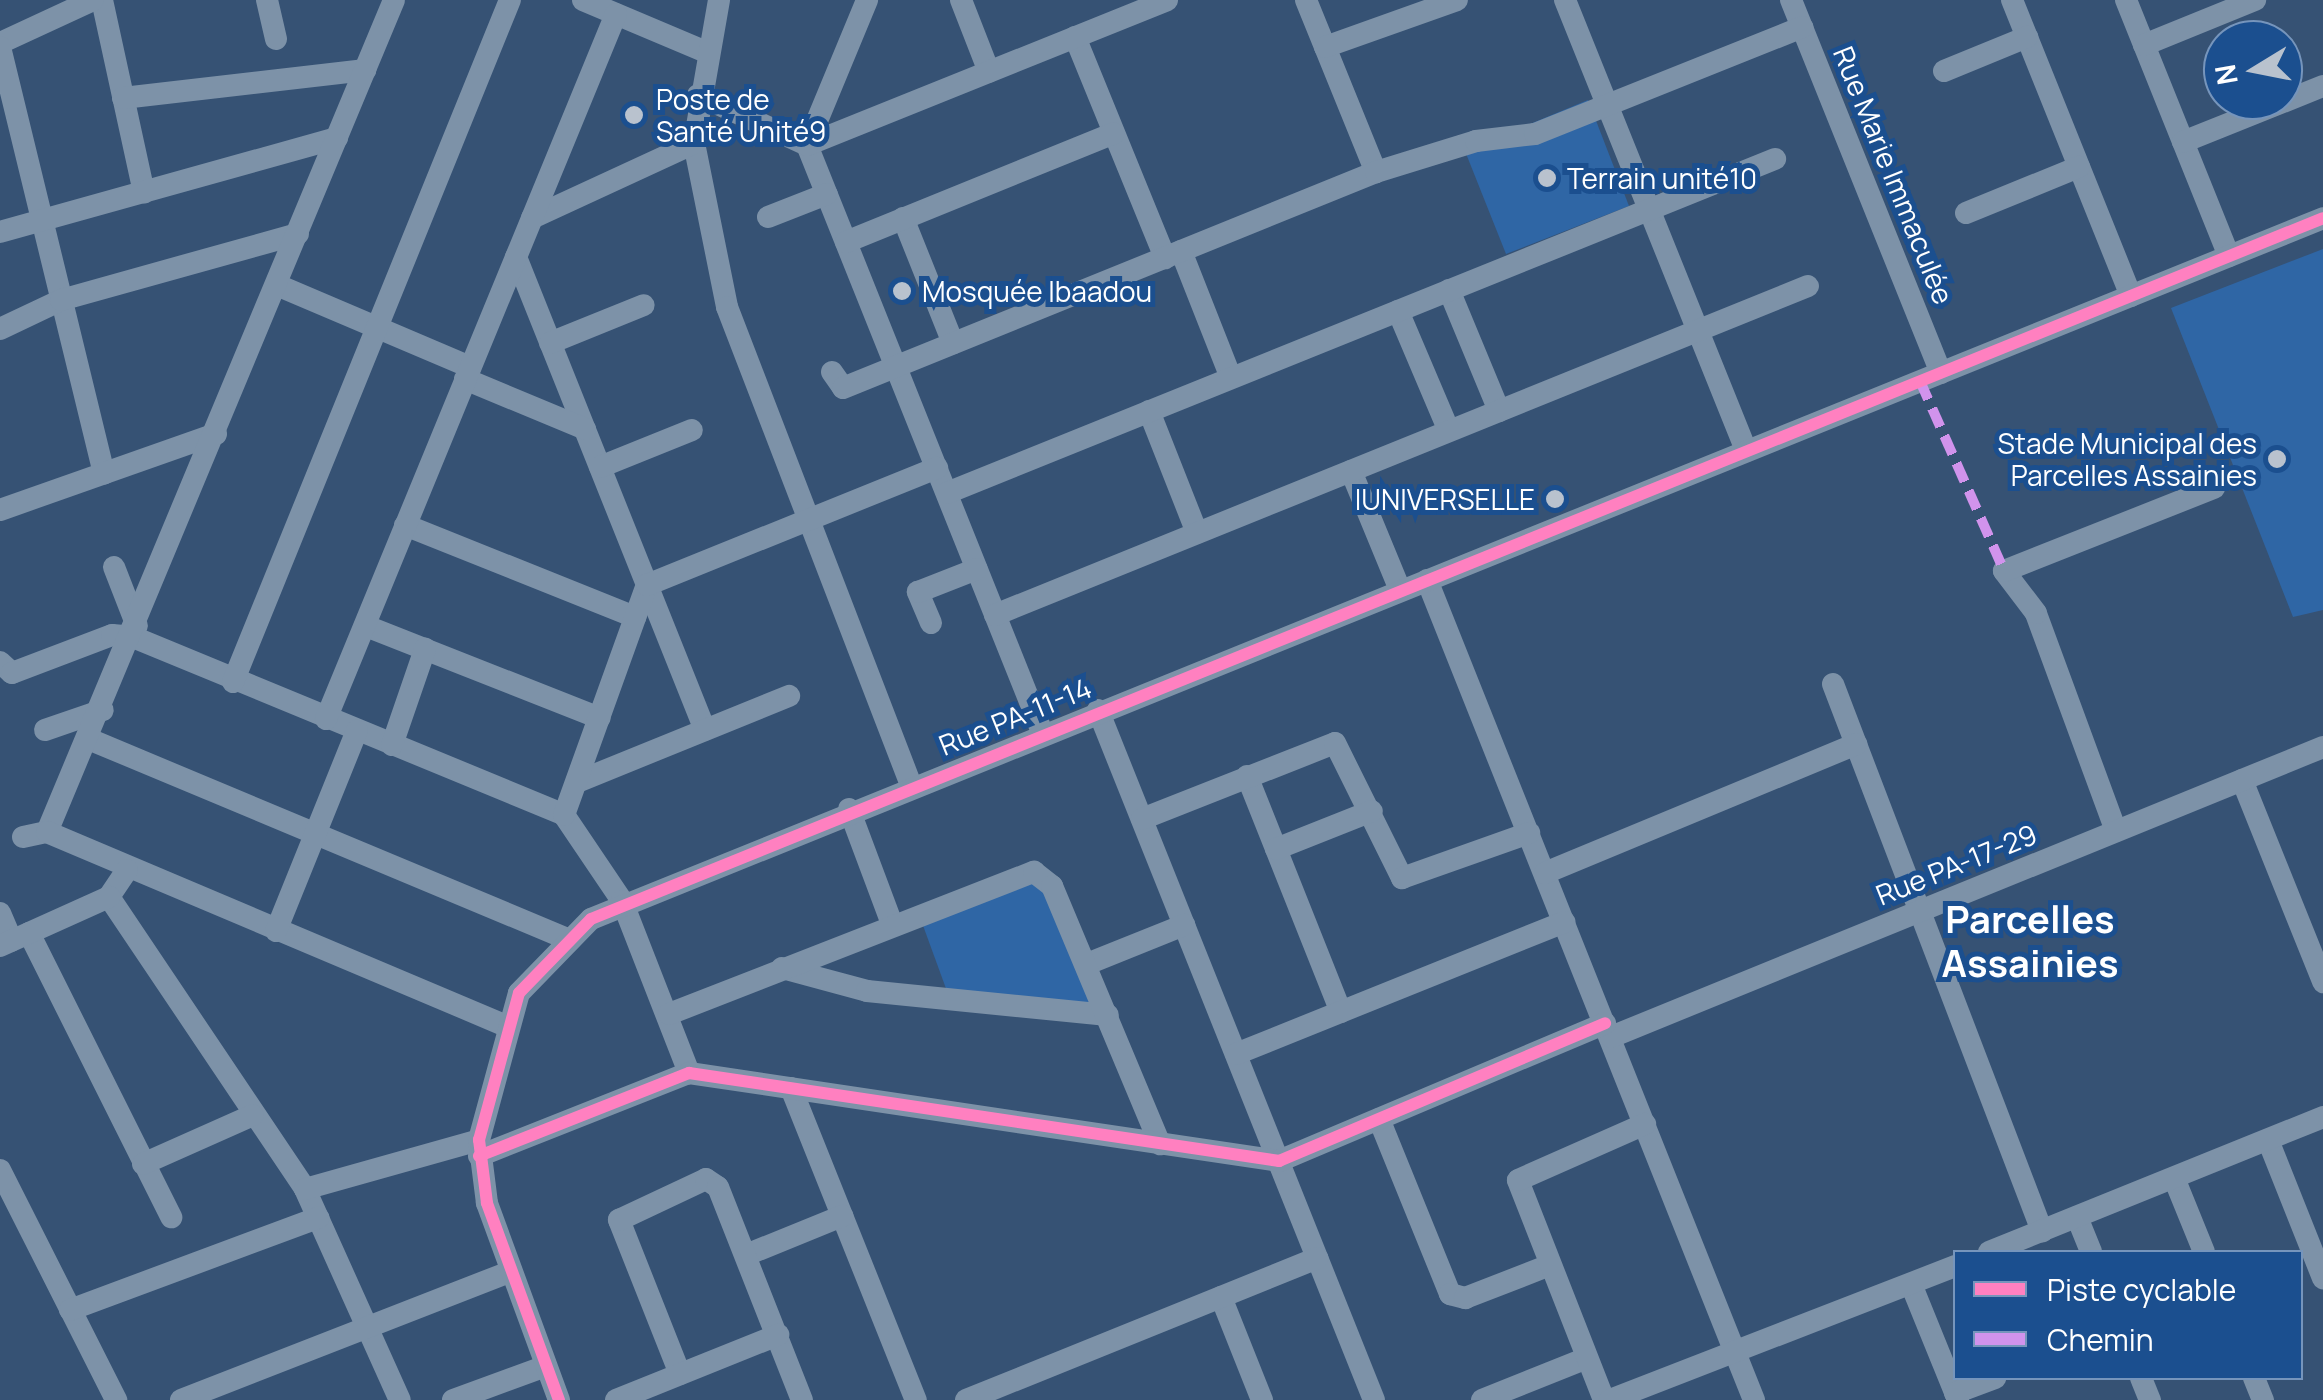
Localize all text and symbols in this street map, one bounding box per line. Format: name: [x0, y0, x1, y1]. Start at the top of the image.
north arrow: [2203, 20, 2303, 120]
street label: Rue Marie Immaculée: [1827, 41, 1961, 309]
text: N: [2205, 62, 2246, 88]
place label: Poste de Santé Unité9: [656, 82, 826, 148]
marker: Poste de Santé Unité9: [621, 102, 647, 128]
place label: Terrain unité10: [1567, 161, 1757, 195]
marker: Terrain unité10: [1536, 167, 1558, 189]
place label: Mosquée Ibaadou: [922, 274, 1152, 308]
marker: Mosquée Ibaadou: [891, 280, 913, 302]
place label: Stade Municipal des Parcelles Assainies: [1998, 426, 2257, 492]
marker: Stade Municipal des Parcelles Assainies: [2266, 448, 2288, 470]
place label: IUNIVERSELLE: [1355, 482, 1535, 516]
marker: IUNIVERSELLE: [1544, 488, 1566, 510]
street label: Rue PA-11-14: [934, 670, 1096, 762]
street label: Rue PA-17-29: [1871, 817, 2041, 911]
district label: Parcelles Assainies: [1941, 896, 2119, 986]
legend: [1953, 1250, 2303, 1380]
text: Piste cyclable: [2047, 1269, 2236, 1310]
text: Chemin: [2047, 1319, 2154, 1360]

